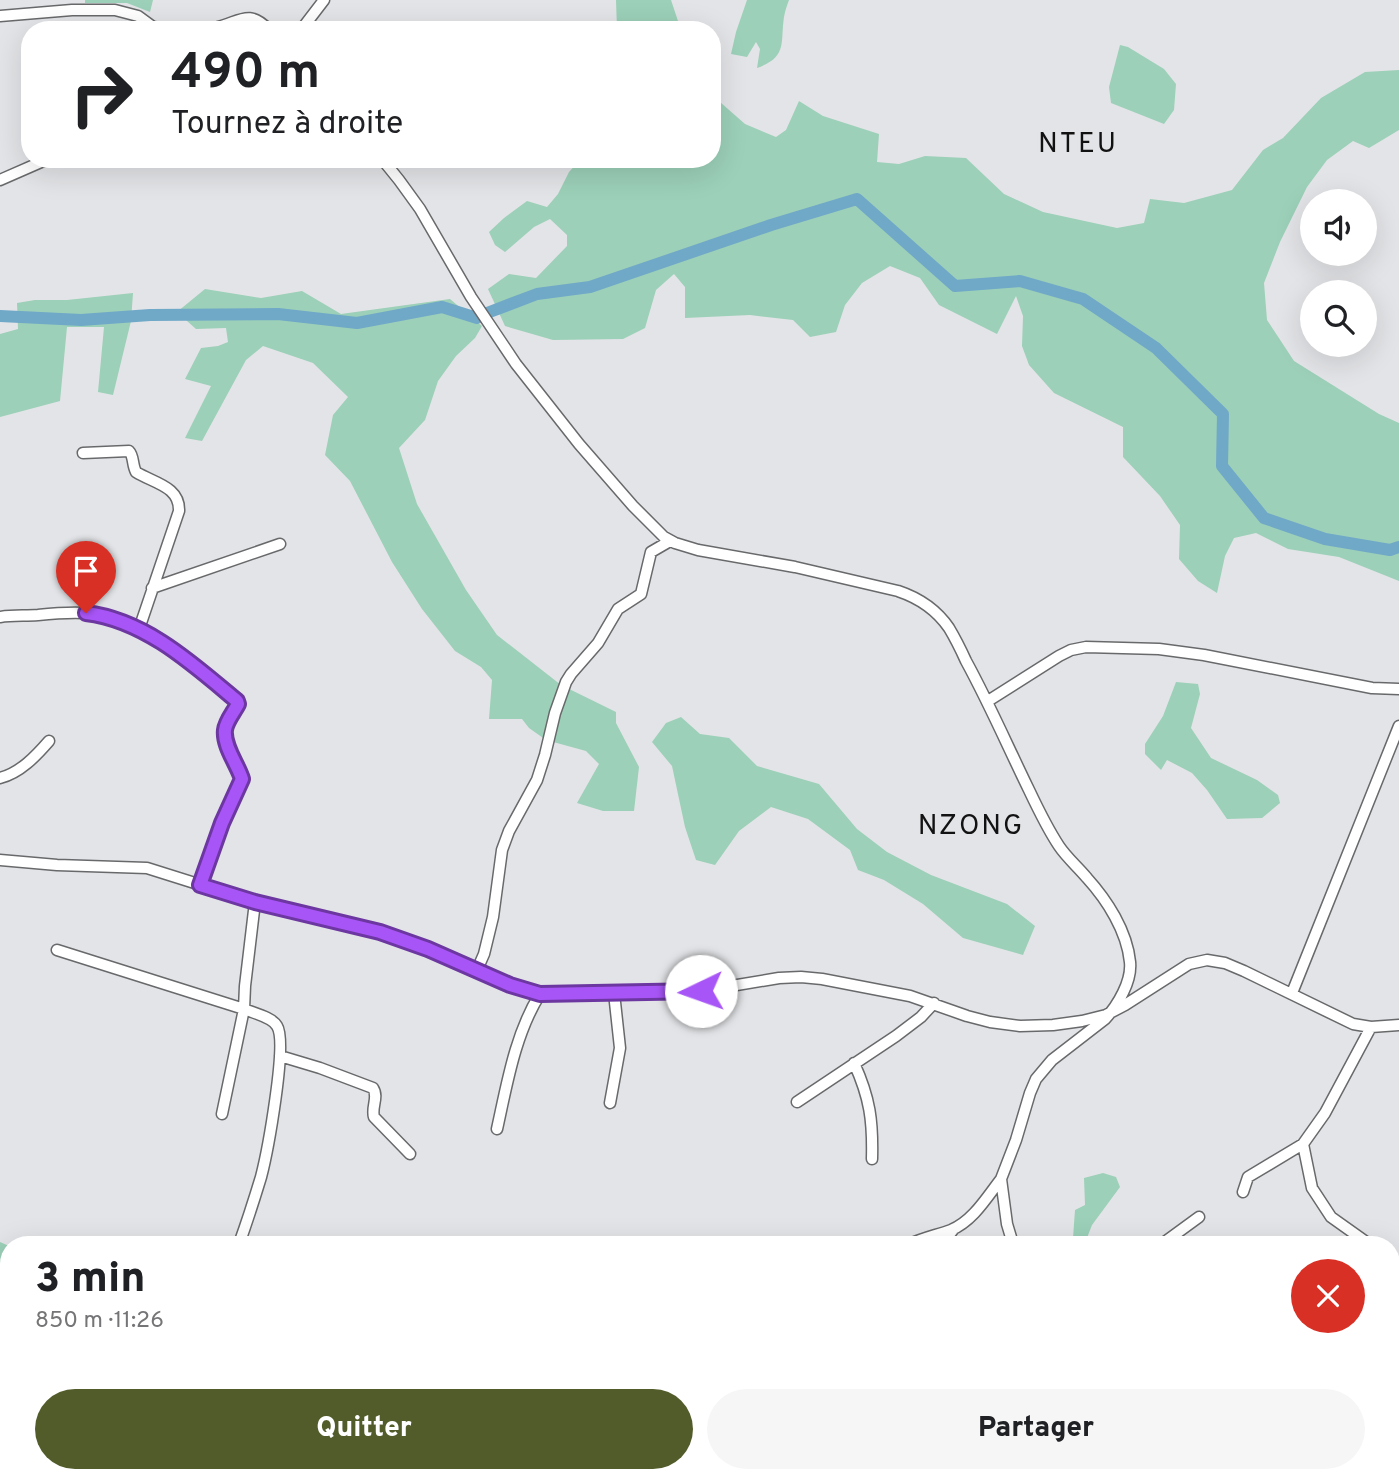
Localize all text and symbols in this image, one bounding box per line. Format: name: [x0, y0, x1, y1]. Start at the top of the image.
text: 490 m: [171, 44, 320, 106]
icon: right: [56, 49, 147, 140]
text: Tournez à droite: [171, 105, 403, 145]
district label: NTEU: [1038, 127, 1118, 163]
map controls: [1300, 189, 1377, 357]
button: sound: [1300, 189, 1377, 266]
button: search: [1300, 280, 1377, 357]
pin: [56, 541, 116, 613]
icon: arrive: [67, 552, 105, 590]
district label: NZONG: [918, 809, 1024, 845]
position arrow: [664, 954, 738, 1028]
text: 3 min: [35, 1254, 146, 1307]
button: close: [1291, 1259, 1365, 1333]
text: 850 m · 11:26: [35, 1307, 164, 1336]
button: Quitter: [35, 1389, 693, 1469]
button: Partager: [707, 1389, 1365, 1469]

